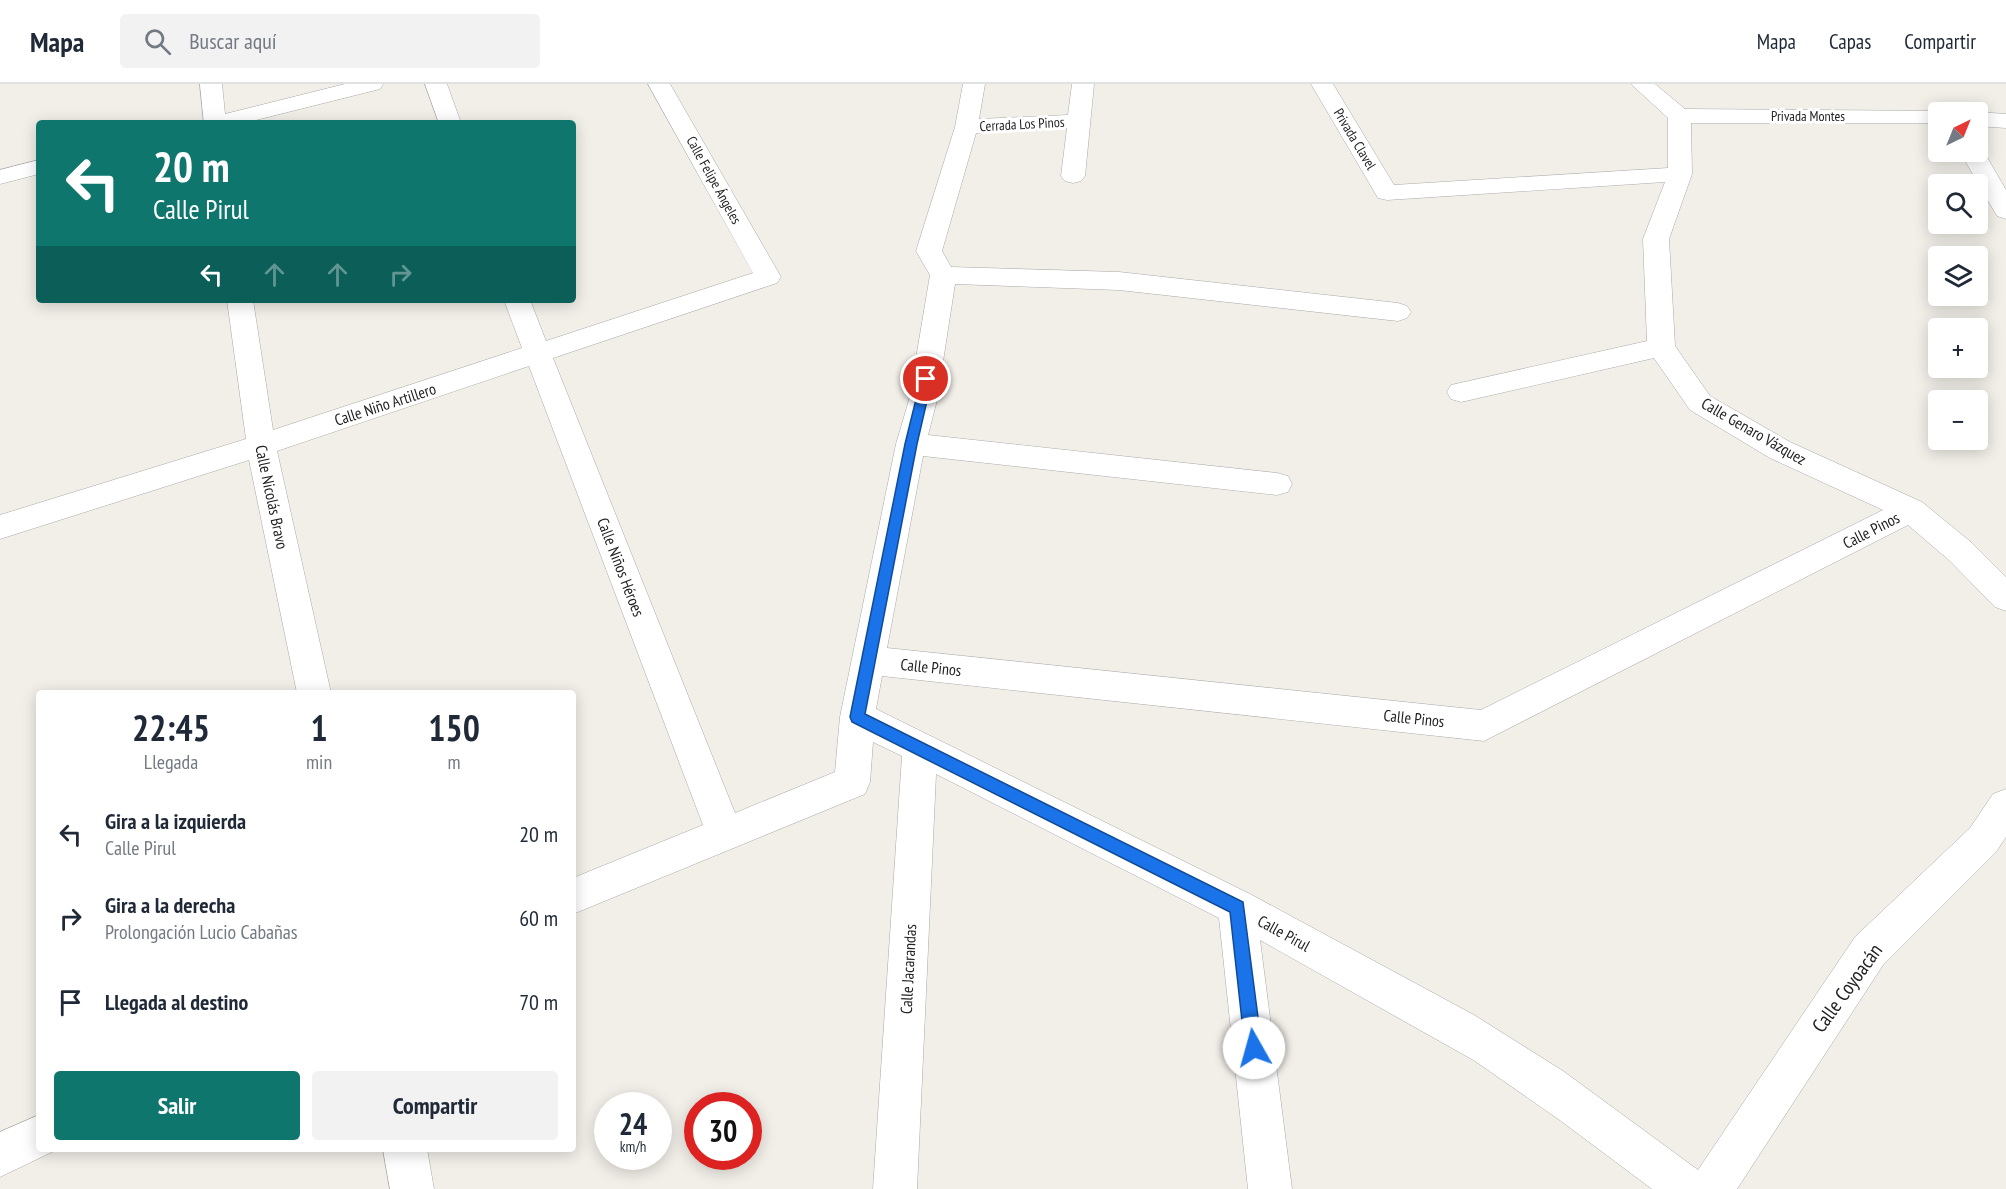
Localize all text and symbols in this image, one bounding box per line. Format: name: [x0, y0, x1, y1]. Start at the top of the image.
search box: [120, 14, 540, 68]
text: Mapa: [30, 23, 84, 60]
icon: search: [141, 25, 174, 58]
text: Buscar aquí: [189, 27, 277, 55]
text: Mapa: [1757, 28, 1796, 55]
text: Capas: [1829, 28, 1871, 55]
text: Compartir: [1904, 28, 1976, 55]
north arrow: [1928, 102, 1988, 162]
map controls: [1928, 102, 1988, 450]
street label: Privada Clavel: [1330, 105, 1381, 174]
street label: Privada Montes: [1771, 107, 1845, 125]
street label: Cerrada Los Pinos: [979, 113, 1065, 135]
street label: Calle Felipe Ángeles: [682, 133, 746, 227]
text: 20 m: [153, 139, 230, 194]
icon: left: [54, 144, 132, 222]
button: search: [1928, 174, 1988, 234]
text: Calle Pirul: [153, 192, 249, 226]
button: layers: [1928, 246, 1988, 306]
icon: left: [195, 258, 228, 291]
icon: ahead: [258, 258, 291, 291]
icon: ahead: [321, 258, 354, 291]
icon: right: [384, 258, 417, 291]
button: +: [1928, 318, 1988, 378]
pin: [900, 353, 951, 404]
icon: arrive: [909, 362, 942, 395]
street label: Calle Niño Artillero: [332, 378, 438, 430]
button: −: [1928, 390, 1988, 450]
street label: Calle Genaro Vázquez: [1698, 393, 1810, 469]
street label: Calle Nicolás Bravo: [251, 443, 293, 551]
street label: Calle Pinos: [1839, 507, 1903, 553]
street label: Calle Niños Héroes: [593, 515, 649, 619]
street label: Calle Pinos: [900, 654, 962, 680]
text: 22:45: [132, 704, 210, 751]
text: 1: [310, 704, 328, 751]
text: 150: [428, 704, 480, 751]
street label: Calle Pinos: [1383, 705, 1445, 731]
text: Llegada: [144, 749, 198, 775]
text: min: [306, 749, 332, 775]
text: m: [448, 749, 461, 775]
text: Gira a la izquierda: [105, 807, 246, 835]
icon: left: [54, 818, 87, 851]
text: 20 m: [519, 820, 558, 848]
text: Calle Pirul: [105, 835, 176, 861]
text: Gira a la derecha: [105, 891, 235, 919]
icon: right: [54, 902, 87, 935]
text: 60 m: [519, 904, 558, 932]
street label: Calle Pirul: [1254, 911, 1314, 956]
text: Prolongación Lucio Cabañas: [105, 919, 298, 945]
street label: Calle Jacarandas: [896, 924, 920, 1014]
street label: Calle Coyoacán: [1806, 938, 1888, 1038]
icon: arrive: [54, 986, 87, 1019]
text: Llegada al destino: [105, 988, 248, 1016]
text: 70 m: [519, 988, 558, 1016]
position arrow: [1222, 1016, 1286, 1080]
button: Salir: [54, 1071, 300, 1140]
button: Compartir: [312, 1071, 558, 1140]
speed limit sign: 30: [684, 1092, 762, 1170]
text: 24: [619, 1104, 647, 1143]
text: km/h: [620, 1137, 646, 1156]

